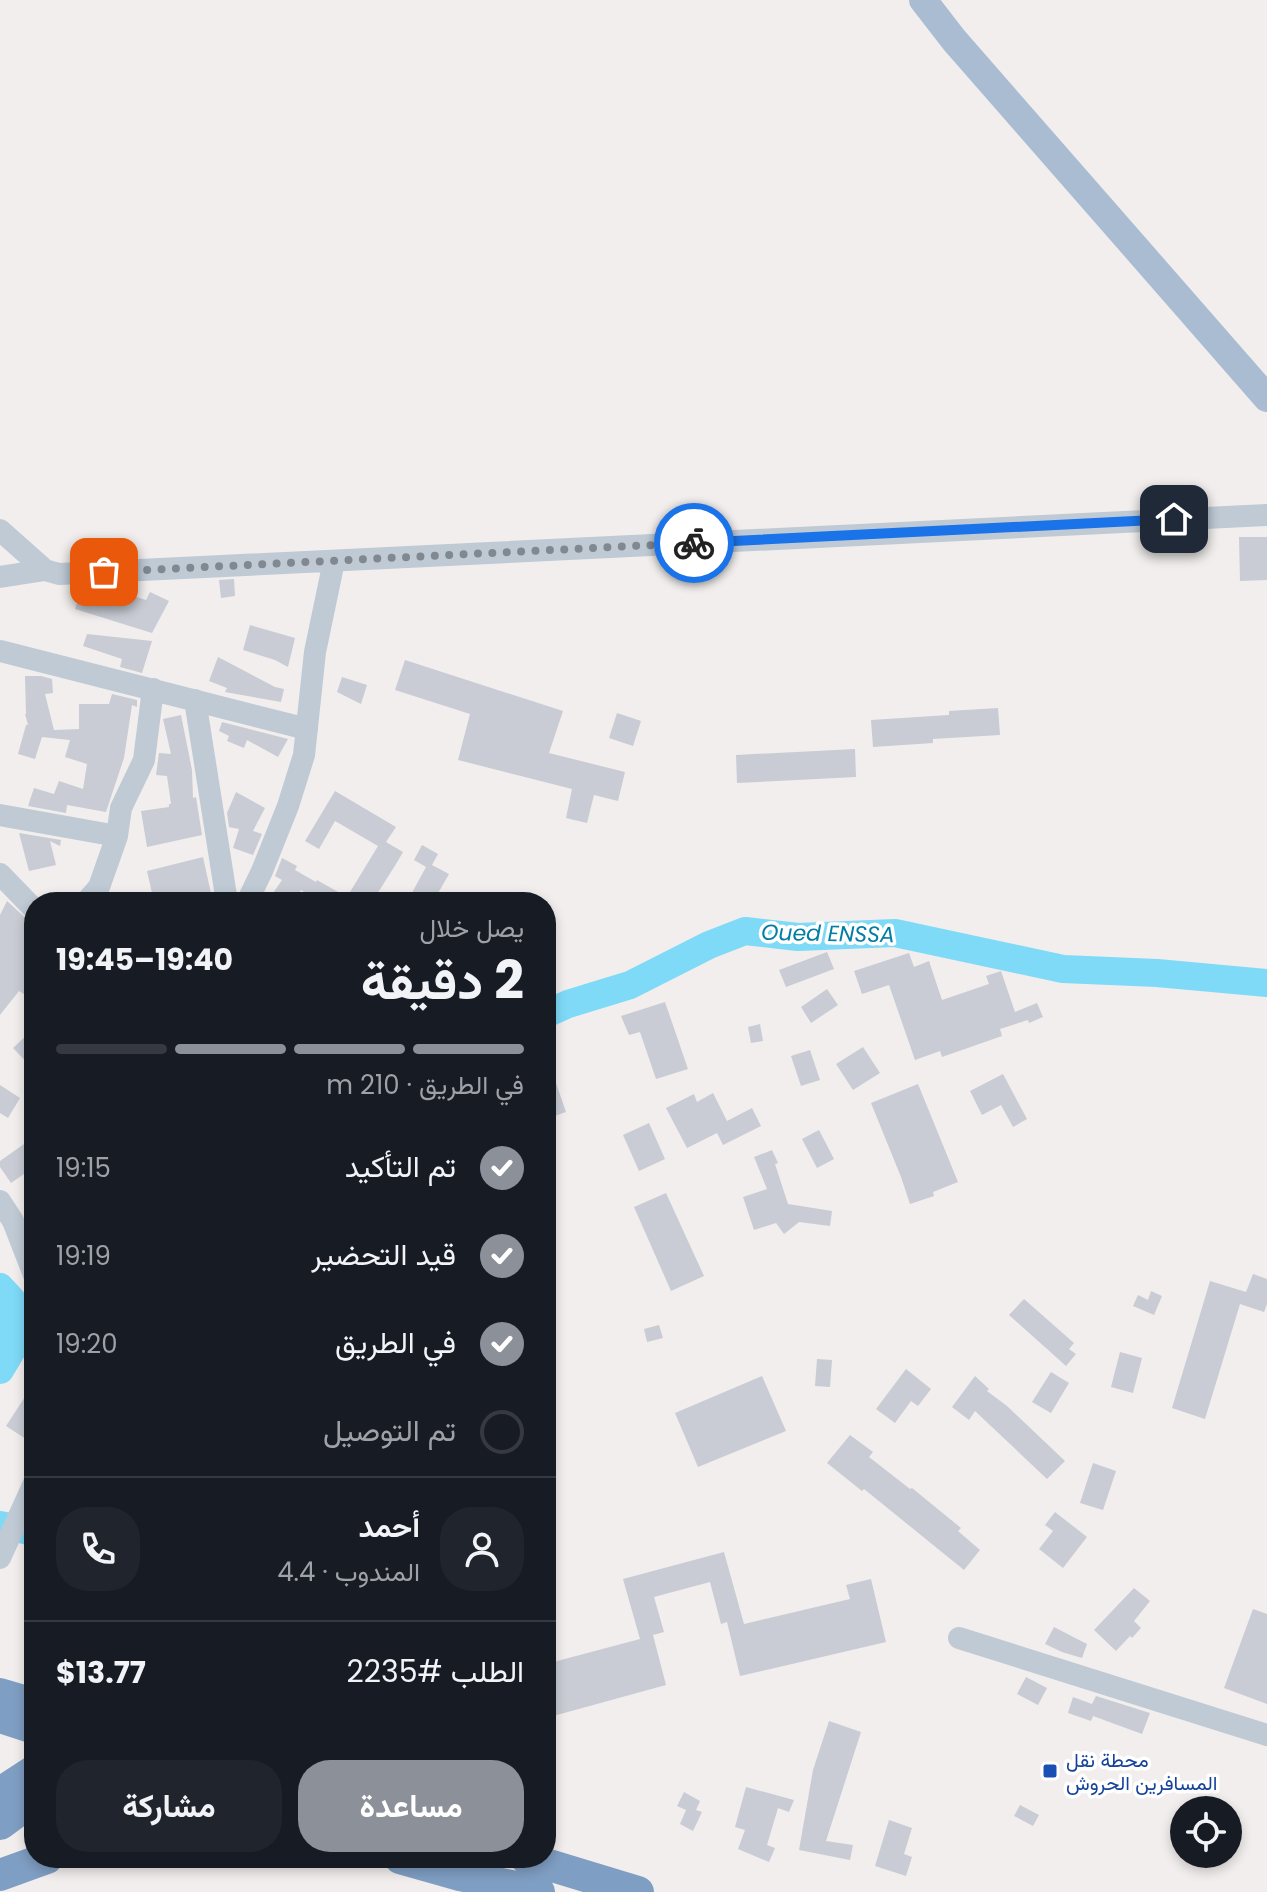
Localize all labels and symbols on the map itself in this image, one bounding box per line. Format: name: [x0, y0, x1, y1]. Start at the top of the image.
pin: [1140, 485, 1208, 553]
courier: [654, 503, 734, 583]
pin: [70, 538, 138, 606]
water label: Oued ENSSA: [761, 917, 895, 950]
place label: محطة نقل المسافرين الحروش: [1066, 1746, 1218, 1797]
marker: محطة نقل المسافرين الحروش: [1041, 1762, 1059, 1780]

